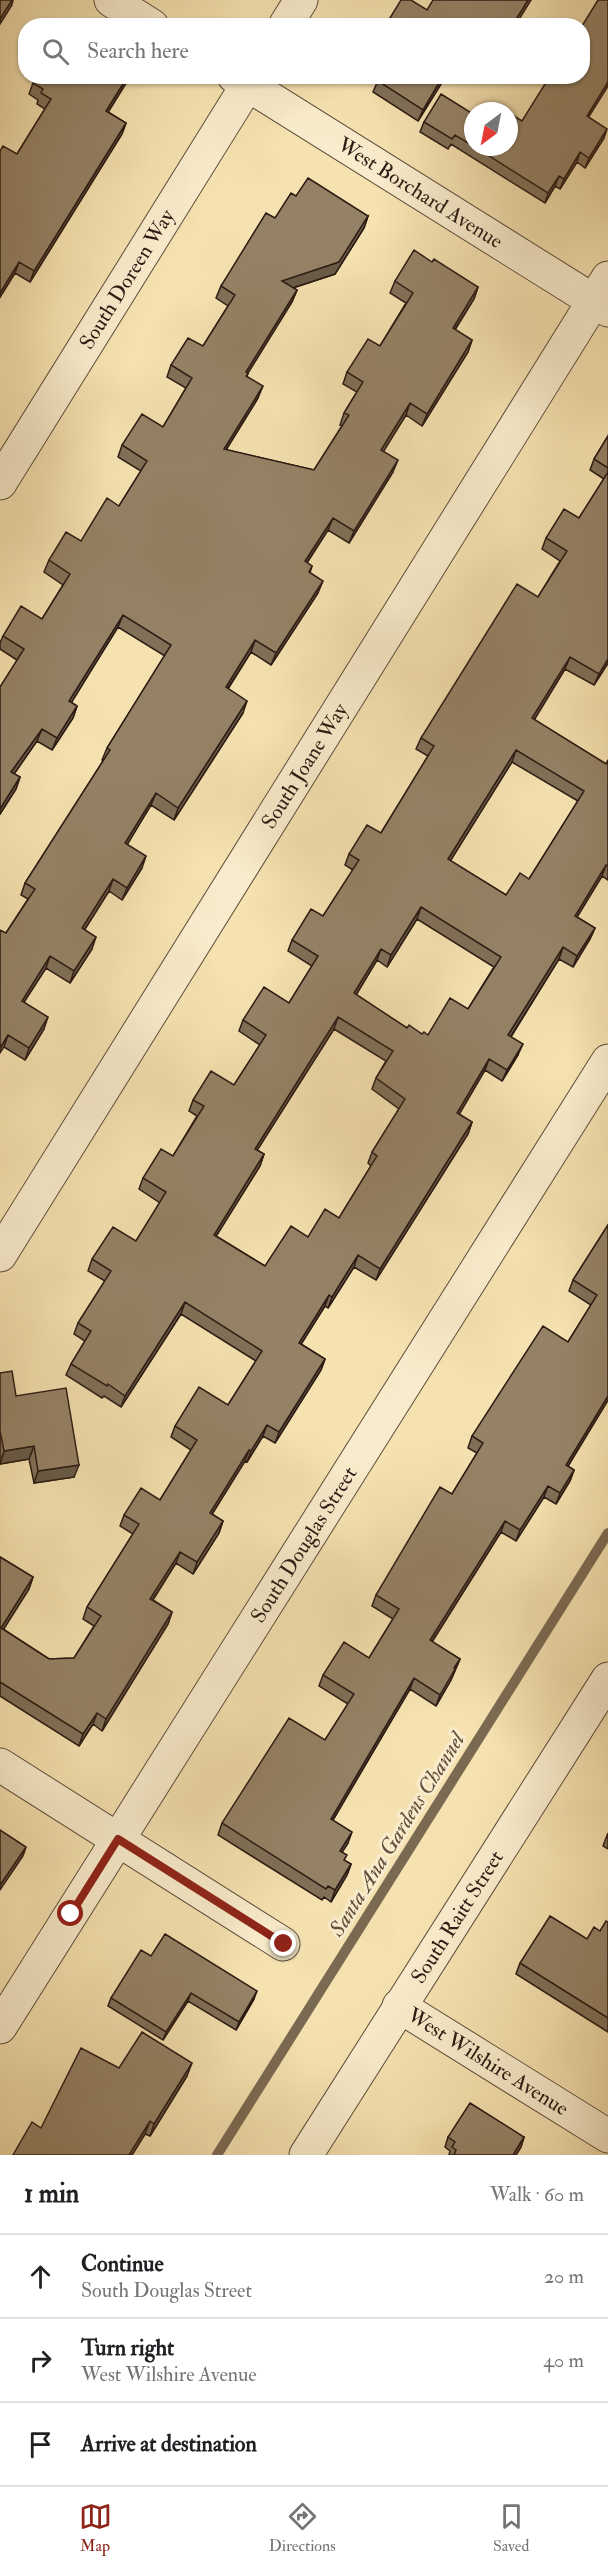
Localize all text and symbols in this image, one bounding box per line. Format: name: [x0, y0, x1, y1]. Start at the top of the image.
search box: [18, 18, 590, 84]
icon: search: [39, 35, 72, 68]
text: Search here: [87, 37, 189, 65]
north arrow: [464, 102, 518, 156]
street label: West Borchard Avenue: [332, 131, 508, 255]
street label: South Doreen Way: [73, 204, 181, 354]
street label: South Joane Way: [256, 698, 354, 834]
street label: South Douglas Street: [245, 1462, 363, 1628]
water label: Santa Ana Gardens Channel: [322, 1726, 472, 1942]
street label: South Raitt Street: [405, 1845, 510, 1989]
route start: [57, 1900, 83, 1926]
route end: [270, 1930, 296, 1956]
street label: West Wilshire Avenue: [402, 2001, 574, 2122]
text: 1 min: [24, 2178, 79, 2210]
text: Walk · 60 m: [490, 2182, 584, 2207]
text: Continue: [81, 2250, 164, 2278]
icon: ahead: [24, 2260, 57, 2293]
text: 20 m: [544, 2264, 584, 2289]
text: South Douglas Street: [81, 2278, 252, 2303]
text: Turn right: [81, 2334, 174, 2362]
icon: right: [24, 2344, 57, 2377]
text: 40 m: [543, 2348, 584, 2373]
text: West Wilshire Avenue: [81, 2362, 257, 2387]
icon: arrive: [24, 2428, 57, 2461]
text: Arrive at destination: [81, 2430, 257, 2458]
tab: Map: [79, 2500, 112, 2556]
tab: Directions: [269, 2500, 336, 2556]
tab: Saved: [493, 2500, 529, 2556]

